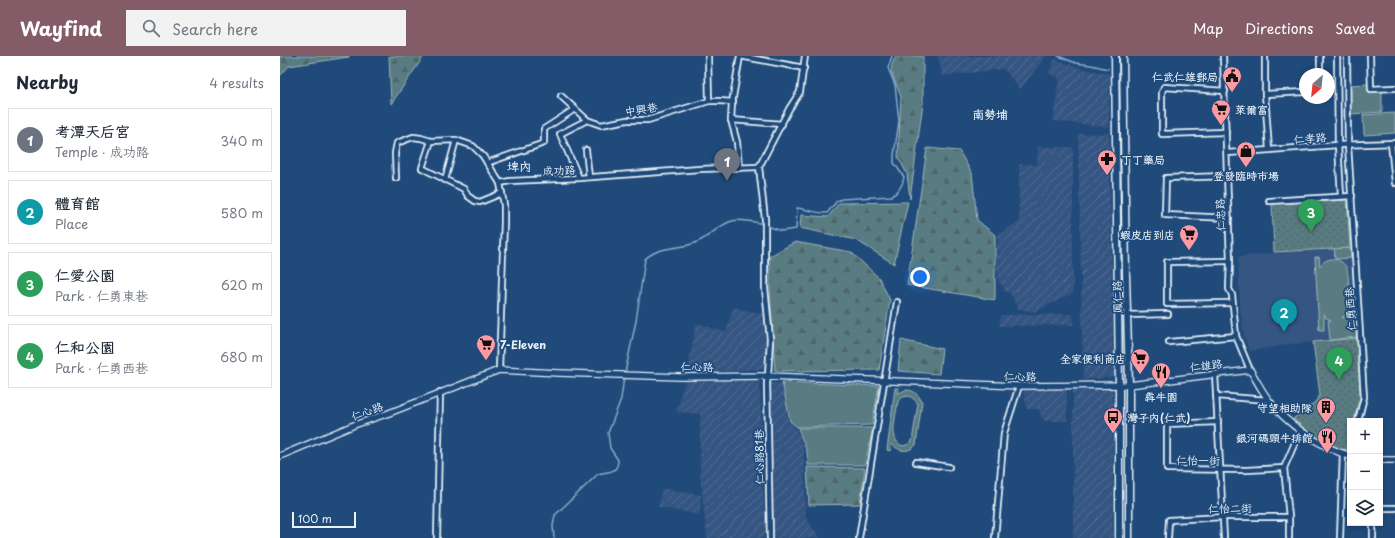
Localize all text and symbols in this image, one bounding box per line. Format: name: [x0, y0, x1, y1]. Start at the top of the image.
search box: [126, 10, 406, 46]
text: Wayfind: [20, 14, 102, 42]
icon: search: [140, 17, 162, 39]
text: Search here: [172, 17, 258, 40]
text: Map: [1193, 18, 1223, 39]
text: Directions: [1245, 18, 1313, 39]
text: Saved: [1335, 18, 1375, 39]
public building icon: 仁武仁雄郵局: [1221, 65, 1243, 93]
place label: 仁武仁雄郵局: [1152, 68, 1218, 85]
north arrow: [1299, 68, 1335, 104]
text: Nearby: [16, 69, 78, 95]
text: 4 results: [210, 73, 264, 92]
street label: 中興巷: [623, 98, 659, 120]
supermarket icon: 萊爾富: [1210, 98, 1232, 126]
place label: 萊爾富: [1235, 101, 1268, 118]
district label: 南勢埔: [972, 105, 1008, 123]
text: 考潭天后宮: [55, 119, 130, 142]
street label: 仁孝路: [1293, 128, 1327, 148]
text: 1: [27, 131, 33, 150]
text: 340 m: [220, 131, 263, 150]
shop icon: 登發臨時市場: [1235, 140, 1257, 168]
text: Temple · 成功路: [55, 142, 149, 161]
pin: 1: [714, 148, 740, 181]
pharmacy icon: 丁丁藥局: [1096, 148, 1118, 176]
place label: 丁丁藥局: [1121, 151, 1165, 168]
district label: 埤内: [507, 157, 531, 175]
street label: 成功路: [542, 161, 576, 179]
place label: 登發臨時市場: [1213, 167, 1279, 184]
text: 體育館: [55, 191, 100, 214]
street label: 仁忠路: [1211, 198, 1229, 232]
pin: 3: [1298, 199, 1324, 232]
text: 2: [25, 203, 35, 222]
text: 580 m: [221, 203, 263, 222]
text: Place: [55, 214, 88, 233]
supermarket icon: 蝦皮店到店: [1178, 223, 1200, 251]
place label: 蝦皮店到店: [1120, 226, 1175, 243]
text: 仁愛公園: [55, 263, 115, 286]
your location: [910, 267, 930, 287]
text: 3: [26, 275, 34, 294]
text: 620 m: [221, 275, 263, 294]
street label: 鳳仁路: [1108, 280, 1126, 314]
text: Park · 仁勇東巷: [55, 286, 148, 305]
street label: 仁勇西巷: [1340, 286, 1360, 332]
pin: 2: [1271, 299, 1297, 332]
supermarket icon: 7-Eleven: [475, 333, 497, 361]
text: 仁和公園: [55, 335, 115, 358]
place label: 7-Eleven: [500, 336, 546, 353]
text: 4: [26, 347, 34, 366]
text: 680 m: [220, 347, 263, 366]
supermarket icon: 全家便利商店: [1129, 347, 1151, 375]
pin: 4: [1326, 347, 1352, 380]
place label: 全家便利商店: [1060, 350, 1126, 367]
street label: 仁雄路: [1189, 355, 1223, 375]
text: Park · 仁勇西巷: [55, 358, 148, 377]
street label: 仁心路: [681, 358, 714, 375]
restaurant icon: 犇牛園: [1150, 361, 1172, 389]
street label: 仁心路: [1003, 367, 1037, 385]
place label: 犇牛園: [1145, 388, 1178, 405]
building icon: 守望相助隊: [1315, 396, 1337, 424]
street label: 仁心路: [349, 397, 385, 425]
place label: 守望相助隊: [1257, 399, 1312, 416]
bus stop icon: 灣子內(仁武): [1102, 406, 1124, 434]
place label: 灣子內(仁武): [1127, 409, 1190, 426]
map controls: [1347, 418, 1383, 526]
button: +: [1347, 418, 1383, 454]
restaurant icon: 銀河碼頭牛排館: [1316, 426, 1338, 454]
street label: 仁心路81巷: [750, 429, 768, 485]
place label: 銀河碼頭牛排館: [1236, 429, 1313, 446]
street label: 仁怡一街: [1176, 451, 1221, 469]
button: −: [1347, 454, 1383, 490]
button: layers: [1347, 490, 1383, 526]
street label: 仁怡二街: [1208, 499, 1253, 517]
scale bar: [292, 510, 356, 529]
text: 100 m: [298, 510, 332, 527]

